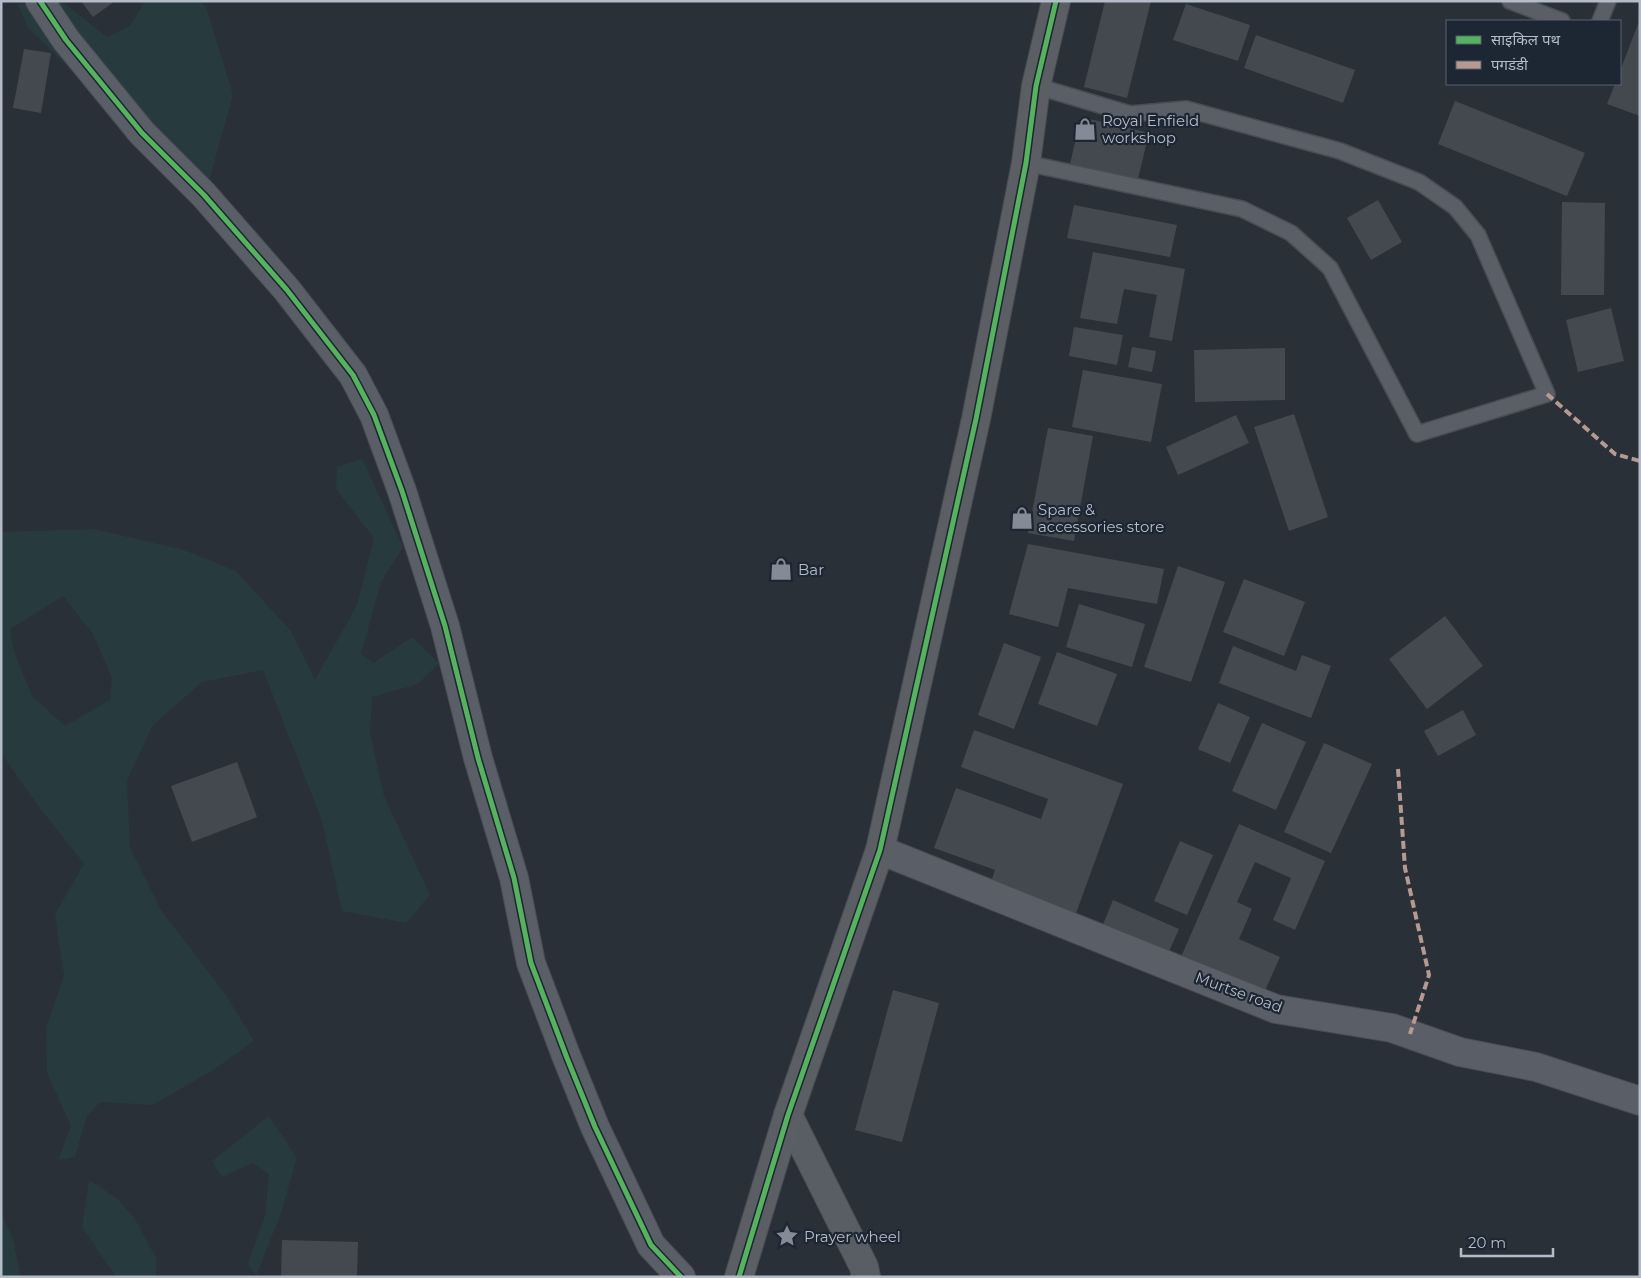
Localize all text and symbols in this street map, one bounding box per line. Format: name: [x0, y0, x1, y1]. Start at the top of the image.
legend: [1446, 20, 1621, 85]
text: साइकिल पथ: [1491, 30, 1560, 49]
text: पगडंडी: [1491, 55, 1529, 74]
place label: Royal Enfield workshop: [1102, 111, 1199, 147]
shop icon: Royal Enfield workshop: [1072, 116, 1098, 142]
place label: Spare & accessories store: [1038, 500, 1164, 536]
shop icon: Spare & accessories store: [1009, 505, 1035, 531]
shop icon: Bar: [768, 556, 794, 582]
place label: Bar: [798, 560, 824, 579]
street label: Murtse road: [1193, 967, 1285, 1017]
place icon: Prayer wheel: [774, 1223, 800, 1249]
scale bar: [1461, 1226, 1554, 1258]
place label: Prayer wheel: [804, 1227, 901, 1246]
text: 20 m: [1468, 1233, 1506, 1252]

